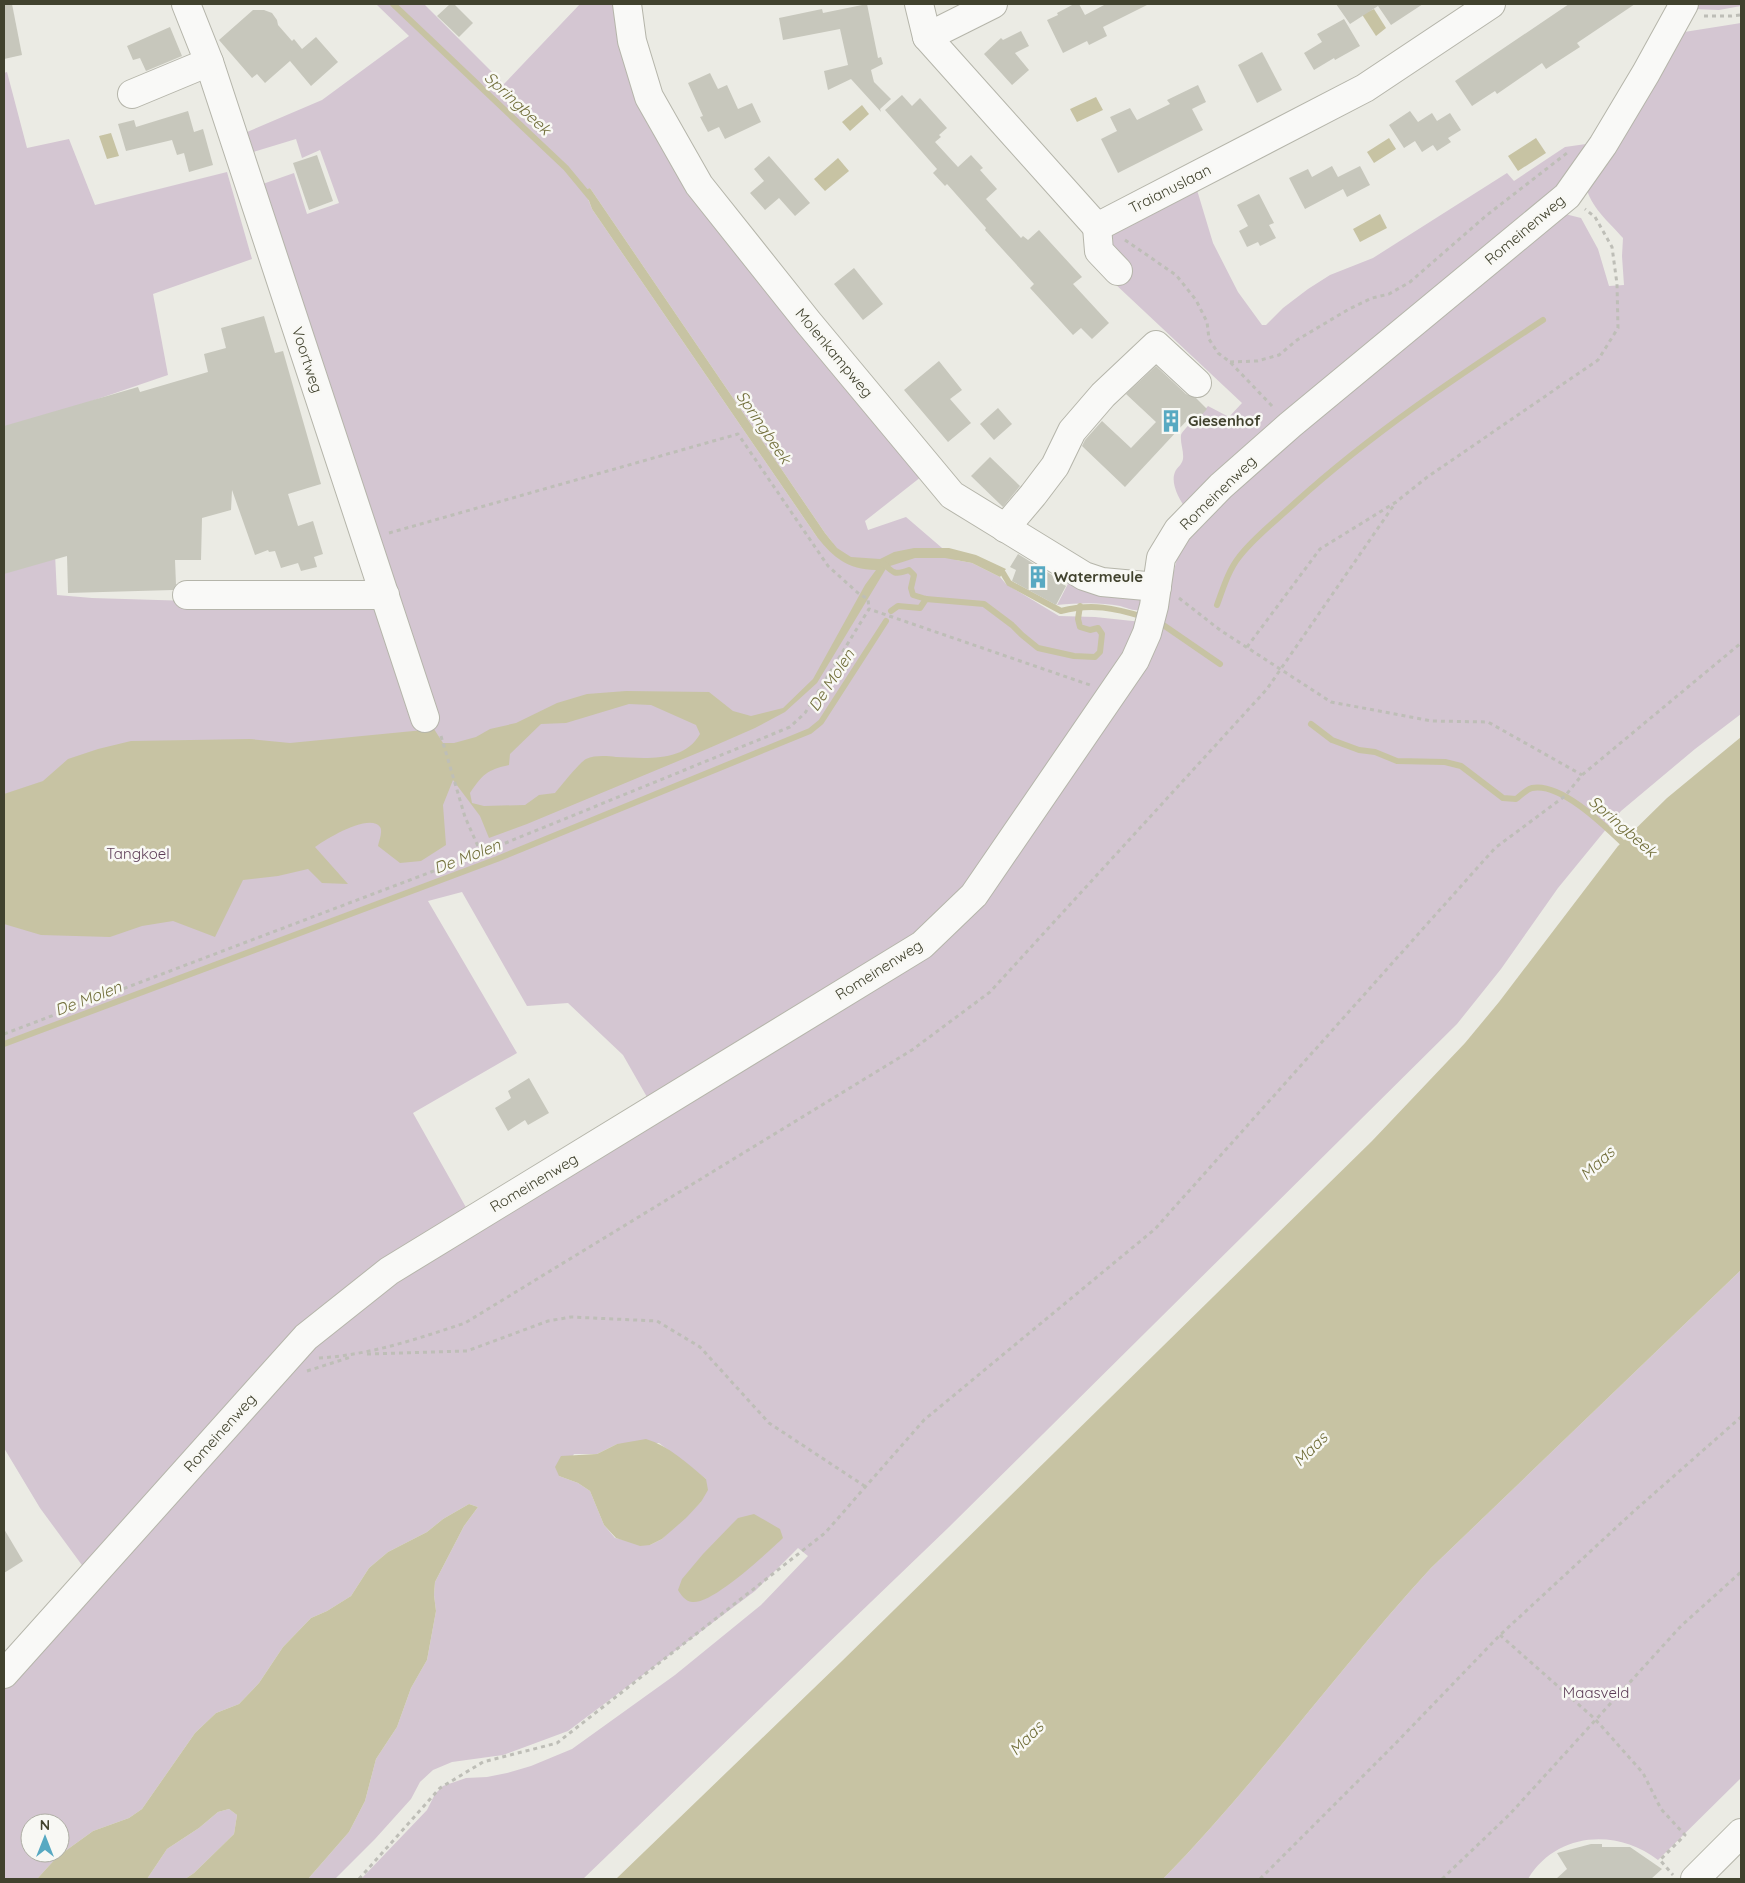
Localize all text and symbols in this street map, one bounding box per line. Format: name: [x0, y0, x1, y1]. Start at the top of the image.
water label: Springbeek: [481, 67, 557, 140]
street label: Traianuslaan: [1125, 160, 1214, 217]
street label: Romeinenweg: [1481, 190, 1569, 269]
street label: Molenkampweg: [792, 304, 877, 401]
street label: Voortweg: [288, 324, 327, 395]
water label: Springbeek: [732, 387, 797, 469]
building icon: Giesenhof: [1158, 408, 1184, 434]
place label: Giesenhof: [1188, 411, 1261, 430]
street label: Romeinenweg: [1175, 451, 1260, 534]
building icon: Watermeule: [1025, 564, 1051, 590]
place label: Watermeule: [1054, 567, 1143, 586]
water label: De Molen: [804, 645, 859, 715]
water label: Springbeek: [1585, 791, 1662, 862]
water label: De Molen: [431, 834, 504, 878]
park label: Tangkoel: [106, 844, 170, 863]
street label: Romeinenweg: [832, 935, 926, 1004]
water label: De Molen: [52, 976, 125, 1020]
water label: Maas: [1575, 1141, 1620, 1184]
street label: Romeinenweg: [486, 1149, 581, 1216]
street label: Romeinenweg: [179, 1389, 260, 1476]
water label: Maas: [1289, 1427, 1332, 1470]
park label: Maasveld: [1563, 1683, 1629, 1702]
water label: Maas: [1005, 1716, 1048, 1759]
north arrow: [20, 1813, 70, 1863]
text: N: [40, 1816, 50, 1834]

